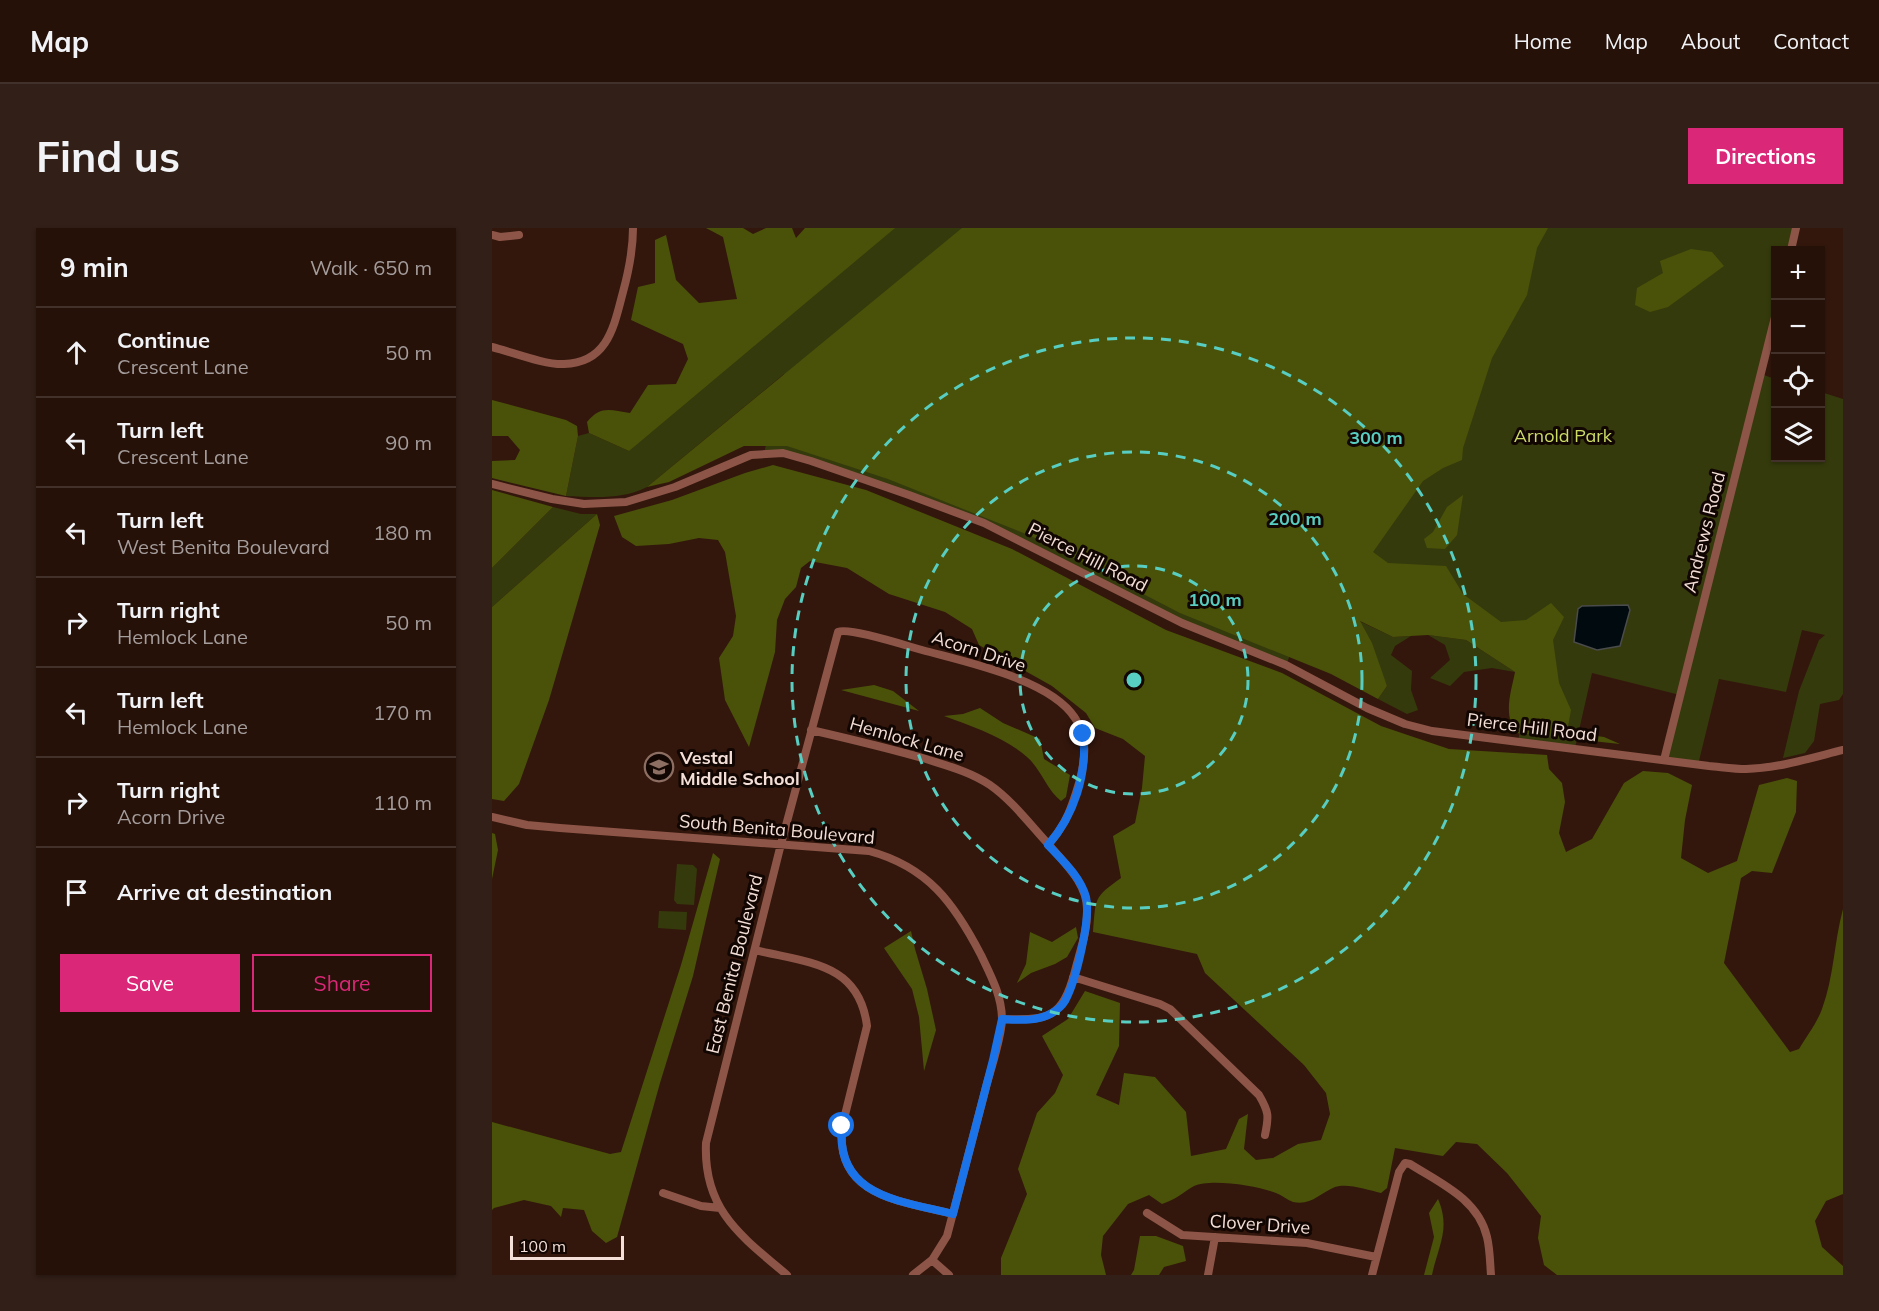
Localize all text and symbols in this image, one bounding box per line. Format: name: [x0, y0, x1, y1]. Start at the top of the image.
text: Map: [30, 24, 89, 59]
text: Home: [1514, 28, 1572, 54]
text: Map: [1605, 28, 1648, 54]
text: About: [1681, 28, 1740, 54]
text: Contact: [1773, 28, 1849, 54]
button: Directions: [1688, 128, 1843, 184]
text: Find us: [36, 130, 180, 183]
map controls: [1771, 246, 1825, 462]
button: +: [1771, 246, 1825, 300]
text: 9 min: [60, 251, 129, 284]
text: Walk · 650 m: [310, 255, 432, 280]
button: −: [1771, 300, 1825, 354]
text: Continue: [117, 326, 210, 354]
icon: ahead: [60, 336, 93, 369]
text: 50 m: [385, 340, 432, 365]
text: Crescent Lane: [117, 354, 249, 379]
button: locate: [1771, 354, 1825, 408]
button: layers: [1771, 408, 1825, 462]
text: Turn left: [117, 416, 204, 444]
park label: Arnold Park: [1514, 424, 1613, 447]
icon: left: [60, 426, 93, 459]
text: 300 m: [1349, 426, 1403, 449]
text: 90 m: [385, 430, 432, 455]
text: Crescent Lane: [117, 444, 249, 469]
street label: Andrews Road: [1678, 469, 1730, 595]
text: Turn left: [117, 506, 204, 534]
text: 200 m: [1268, 507, 1322, 530]
icon: left: [60, 516, 93, 549]
street label: Pierce Hill Road: [1024, 517, 1152, 597]
text: 180 m: [373, 520, 432, 545]
text: West Benita Boulevard: [117, 534, 330, 559]
text: 100 m: [1188, 588, 1242, 611]
text: Turn right: [117, 596, 220, 624]
icon: right: [60, 606, 93, 639]
text: 50 m: [385, 610, 432, 635]
text: Hemlock Lane: [117, 624, 248, 649]
street label: Acorn Drive: [929, 625, 1029, 677]
centre of rings: [1124, 670, 1144, 690]
text: Turn left: [117, 686, 204, 714]
icon: left: [60, 696, 93, 729]
text: 170 m: [373, 700, 432, 725]
street label: Pierce Hill Road: [1466, 708, 1598, 746]
street label: Hemlock Lane: [847, 712, 967, 766]
text: Hemlock Lane: [117, 714, 248, 739]
route end: [1069, 720, 1095, 746]
place label: Vestal Middle School: [679, 746, 800, 790]
school or university icon: Vestal Middle School: [643, 751, 675, 783]
text: Turn right: [117, 776, 220, 804]
icon: right: [60, 786, 93, 819]
text: 110 m: [373, 790, 432, 815]
text: Acorn Drive: [117, 804, 225, 829]
street label: South Benita Boulevard: [678, 809, 876, 849]
street label: East Benita Boulevard: [701, 872, 767, 1056]
icon: arrive: [60, 876, 93, 909]
text: Arrive at destination: [117, 878, 332, 906]
button: Save: [60, 954, 240, 1012]
button: Share: [252, 954, 432, 1012]
route start: [828, 1112, 854, 1138]
street label: Clover Drive: [1209, 1209, 1311, 1239]
scale bar: [510, 1233, 624, 1260]
text: 100 m: [519, 1236, 566, 1256]

